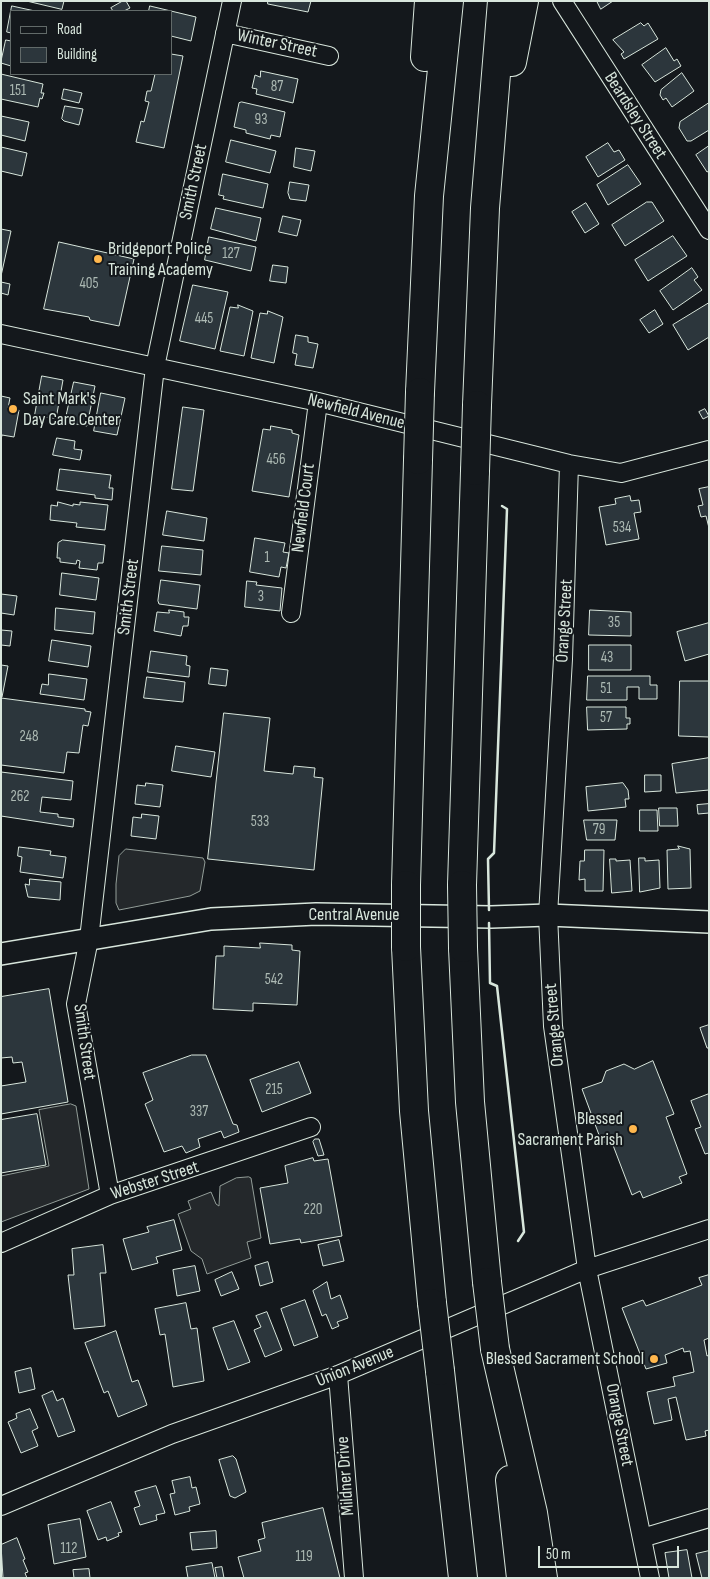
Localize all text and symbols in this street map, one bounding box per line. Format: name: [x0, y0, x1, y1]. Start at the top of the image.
legend: [10, 10, 172, 75]
text: Road: [57, 20, 82, 39]
street label: Winter Street: [235, 25, 319, 63]
text: Building: [57, 45, 97, 64]
street label: Beardsley Street: [599, 68, 671, 164]
house number: 87: [271, 78, 283, 96]
house number: 151: [10, 82, 26, 100]
house number: 93: [255, 111, 267, 129]
street label: Smith Street: [175, 142, 213, 222]
place label: Bridgeport Police Training Academy: [108, 238, 213, 280]
house number: 127: [222, 245, 240, 263]
marker: Bridgeport Police Training Academy: [92, 253, 104, 265]
house number: 405: [80, 275, 98, 293]
house number: 445: [195, 310, 213, 328]
place label: Saint Mark's Day Care Center: [23, 388, 120, 430]
street label: Newfield Avenue: [305, 390, 407, 434]
marker: Saint Mark's Day Care Center: [7, 403, 19, 415]
house number: 456: [267, 451, 285, 469]
street label: Newfield Court: [288, 462, 320, 554]
house number: 534: [613, 519, 631, 537]
house number: 1: [264, 549, 270, 567]
street label: Smith Street: [114, 558, 144, 636]
street label: Orange Street: [552, 579, 578, 663]
house number: 3: [258, 588, 264, 606]
house number: 35: [608, 614, 620, 632]
house number: 43: [601, 649, 613, 667]
house number: 51: [600, 680, 612, 698]
house number: 57: [600, 709, 612, 727]
house number: 248: [20, 728, 38, 746]
house number: 262: [10, 788, 30, 806]
house number: 533: [251, 813, 269, 831]
house number: 79: [593, 821, 605, 839]
street label: Central Avenue: [308, 904, 400, 926]
house number: 542: [265, 971, 283, 989]
street label: Orange Street: [541, 982, 569, 1068]
street label: Smith Street: [68, 1003, 100, 1081]
house number: 215: [265, 1081, 283, 1099]
house number: 337: [190, 1103, 208, 1121]
place label: Blessed Sacrament Parish: [518, 1108, 623, 1150]
marker: Blessed Sacrament Parish: [627, 1123, 639, 1135]
street label: Webster Street: [108, 1157, 202, 1205]
house number: 220: [303, 1201, 323, 1219]
street label: Union Avenue: [313, 1342, 397, 1392]
place label: Blessed Sacrament School: [486, 1348, 644, 1370]
marker: Blessed Sacrament School: [648, 1353, 660, 1365]
street label: Orange Street: [600, 1382, 638, 1468]
street label: Mildner Drive: [332, 1436, 360, 1516]
scale bar: [540, 1536, 681, 1568]
house number: 112: [61, 1540, 77, 1558]
text: 50 m: [546, 1545, 571, 1564]
house number: 119: [295, 1548, 313, 1566]

